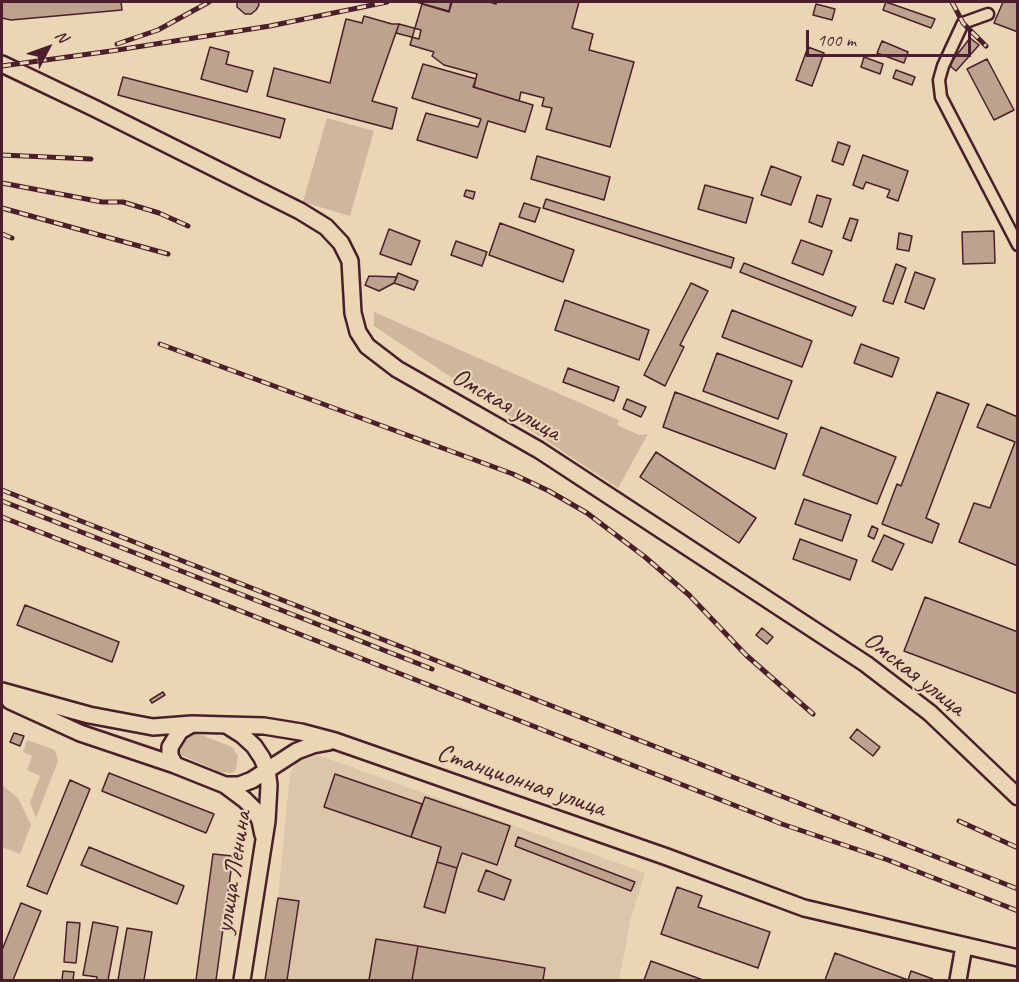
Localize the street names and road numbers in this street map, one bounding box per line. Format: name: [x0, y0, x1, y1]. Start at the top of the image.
street label: Омская улица: [446, 361, 566, 449]
street label: Омская улица: [857, 625, 971, 723]
street label: Станционная улица: [433, 738, 609, 824]
street label: улица Ленина: [209, 809, 259, 935]

